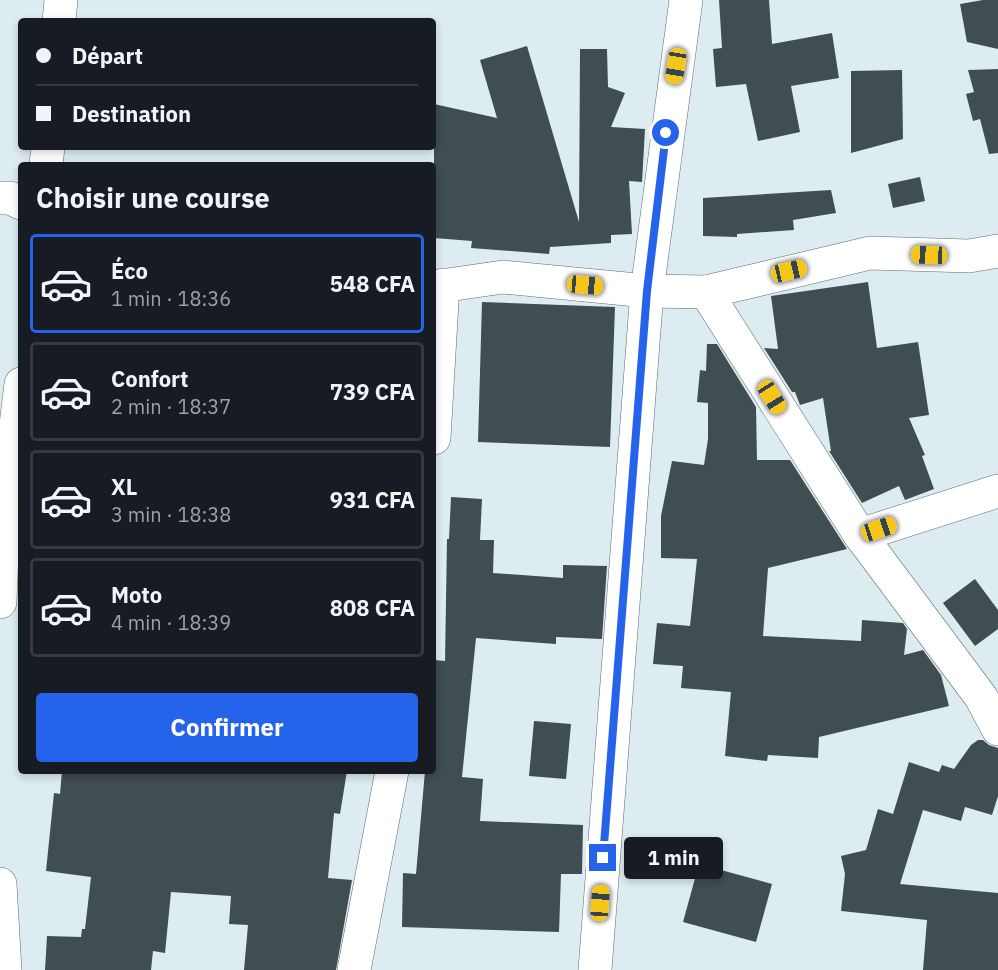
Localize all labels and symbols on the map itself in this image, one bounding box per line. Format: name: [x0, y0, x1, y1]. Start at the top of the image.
car: [664, 47, 688, 85]
route start: [652, 119, 679, 146]
car: [911, 245, 947, 265]
car: [769, 258, 809, 284]
car: [566, 274, 604, 296]
car: [755, 377, 789, 417]
car: [859, 515, 899, 543]
callout: 1 min: [624, 837, 723, 879]
route end: [589, 844, 616, 871]
car: [590, 884, 610, 922]

